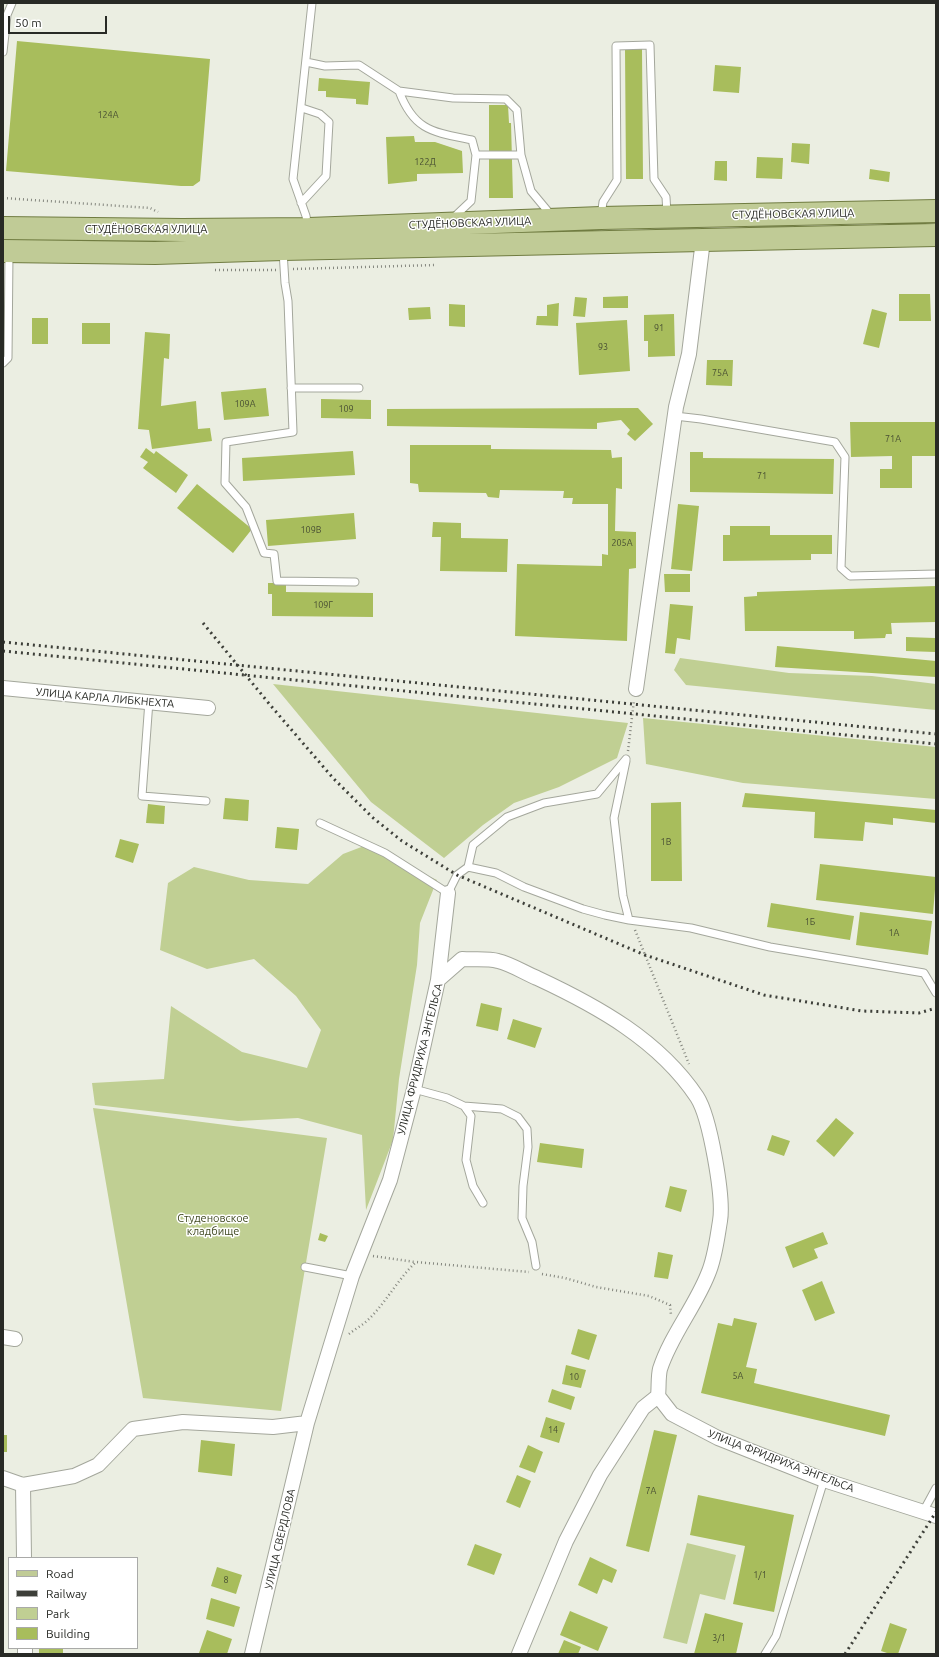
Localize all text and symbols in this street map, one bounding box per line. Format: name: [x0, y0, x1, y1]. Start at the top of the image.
scale bar: [10, 8, 109, 34]
text: 50 m: [15, 16, 42, 29]
house number: 124А: [97, 110, 119, 120]
house number: 122Д: [414, 157, 436, 167]
street label: СТУДЁНОВСКАЯ УЛИЦА: [732, 206, 854, 222]
street label: СТУДЁНОВСКАЯ УЛИЦА: [408, 214, 532, 232]
street label: СТУДЁНОВСКАЯ УЛИЦА: [85, 222, 207, 236]
house number: 91: [654, 323, 664, 333]
house number: 93: [598, 342, 608, 352]
house number: 75А: [712, 368, 728, 378]
house number: 109А: [234, 399, 256, 409]
house number: 109: [338, 404, 354, 414]
house number: 71А: [885, 434, 901, 444]
house number: 71: [757, 471, 767, 481]
house number: 109В: [301, 525, 321, 535]
house number: 205А: [611, 538, 633, 548]
house number: 109Г: [313, 600, 333, 610]
street label: УЛИЦА КАРЛА ЛИБКНЕХТА: [35, 685, 175, 711]
house number: 1В: [661, 837, 671, 847]
house number: 1Б: [805, 917, 815, 927]
house number: 1А: [889, 928, 899, 938]
street label: УЛИЦА ФРИДРИХА ЭНГЕЛЬСА: [395, 982, 445, 1136]
park label: Студеновское кладбище: [177, 1211, 249, 1237]
house number: 5А: [733, 1371, 743, 1381]
house number: 10: [569, 1372, 579, 1382]
house number: 14: [548, 1425, 558, 1435]
street label: УЛИЦА ФРИДРИХА ЭНГЕЛЬСА: [706, 1427, 856, 1495]
house number: 7А: [646, 1486, 656, 1496]
street label: УЛИЦА СВЕРДЛОВА: [262, 1487, 298, 1591]
legend: [8, 1557, 138, 1649]
text: Road: [46, 1567, 74, 1580]
house number: 1/1: [753, 1570, 767, 1580]
house number: 8: [223, 1575, 229, 1585]
text: Railway: [46, 1587, 87, 1600]
text: Park: [46, 1607, 70, 1620]
text: Building: [46, 1627, 90, 1640]
house number: 3/1: [712, 1633, 726, 1643]

